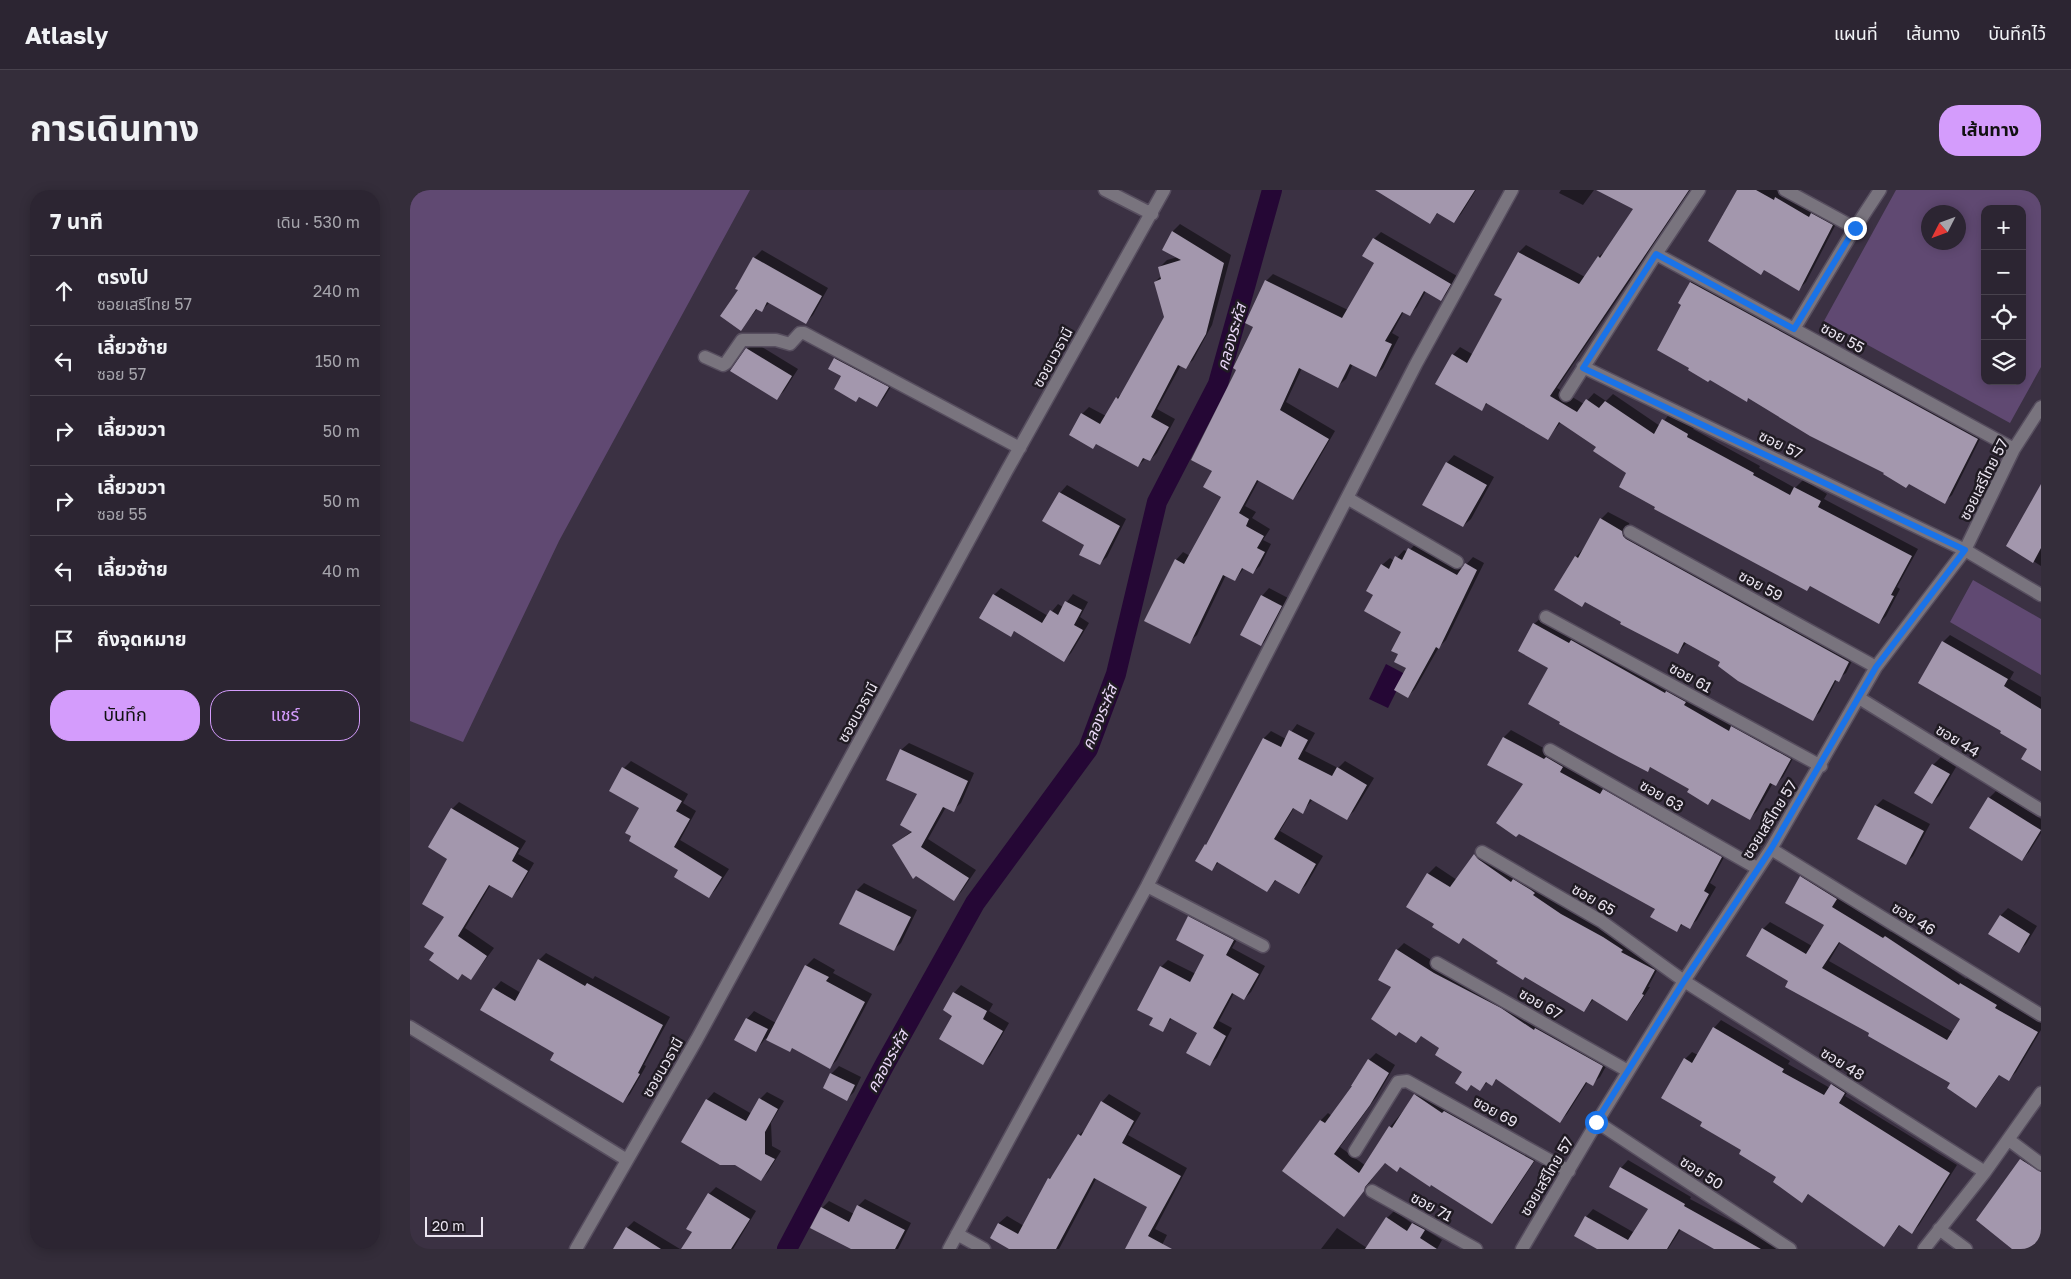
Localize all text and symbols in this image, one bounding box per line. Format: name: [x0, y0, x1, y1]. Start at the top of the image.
text: Atlasly: [25, 20, 108, 49]
text: แผนที่: [1834, 22, 1878, 44]
text: เส้นทาง: [1906, 22, 1960, 44]
text: บันทึกไว้: [1988, 22, 2046, 44]
button: เส้นทาง: [1939, 105, 2041, 156]
text: การเดินทาง: [30, 107, 199, 149]
north arrow: [1921, 205, 1966, 250]
map controls: [1981, 205, 2026, 385]
button: +: [1981, 205, 2026, 250]
text: 7 นาที: [50, 208, 103, 234]
text: เดิน · 530 m: [276, 212, 360, 232]
route end: [1844, 217, 1867, 240]
button: −: [1981, 250, 2026, 295]
text: ตรงไป: [97, 265, 149, 288]
icon: ahead: [50, 277, 78, 305]
text: 240 m: [313, 281, 360, 301]
text: ซอยเสรีไทย 57: [97, 294, 192, 314]
button: locate: [1981, 295, 2026, 340]
water label: คลองระหัส: [1212, 300, 1251, 373]
street label: ซอย 55: [1818, 318, 1868, 356]
street label: ซอยนวธานี: [1028, 324, 1076, 390]
text: เลี้ยวซ้าย: [97, 335, 168, 358]
button: layers: [1981, 340, 2026, 385]
icon: left: [50, 347, 78, 375]
text: 150 m: [315, 351, 360, 371]
text: ซอย 57: [97, 364, 146, 384]
icon: right: [50, 417, 78, 445]
text: เลี้ยวขวา: [97, 417, 166, 440]
text: 50 m: [323, 421, 360, 441]
street label: ซอย 57: [1756, 426, 1806, 462]
street label: ซอยเสรีไทย 57: [1955, 435, 2011, 523]
text: เลี้ยวขวา: [97, 475, 166, 498]
icon: right: [50, 487, 78, 515]
text: 50 m: [323, 491, 360, 511]
text: ซอย 55: [97, 504, 147, 524]
icon: left: [50, 557, 78, 585]
text: เลี้ยวซ้าย: [97, 557, 168, 580]
text: 40 m: [322, 561, 360, 581]
street label: ซอย 59: [1736, 566, 1786, 604]
icon: arrive: [50, 627, 78, 655]
text: ถึงจุดหมาย: [97, 627, 187, 650]
street label: ซอย 61: [1667, 658, 1715, 696]
street label: ซอยนวธานี: [833, 679, 881, 745]
water label: คลองระหัส: [1077, 680, 1122, 753]
button: บันทึก: [50, 690, 200, 741]
button: แชร์: [210, 690, 360, 741]
street label: ซอย 44: [1933, 720, 1983, 760]
street label: ซอย 63: [1637, 775, 1687, 815]
street label: ซอยเสรีไทย 57: [1738, 776, 1800, 862]
street label: ซอย 65: [1569, 879, 1619, 919]
street label: ซอย 46: [1889, 898, 1939, 938]
street label: ซอย 67: [1516, 984, 1566, 1022]
water label: คลองระหัส: [862, 1025, 913, 1096]
street label: ซอยนวธานี: [638, 1034, 686, 1100]
street label: ซอย 48: [1818, 1043, 1868, 1083]
street label: ซอย 69: [1471, 1092, 1521, 1130]
route start: [1585, 1111, 1608, 1134]
street label: ซอยเสรีไทย 57: [1515, 1133, 1577, 1219]
street label: ซอย 50: [1677, 1151, 1727, 1193]
street label: ซอย 71: [1408, 1187, 1456, 1225]
scale bar: [425, 1214, 482, 1237]
text: 20 m: [432, 1217, 465, 1234]

